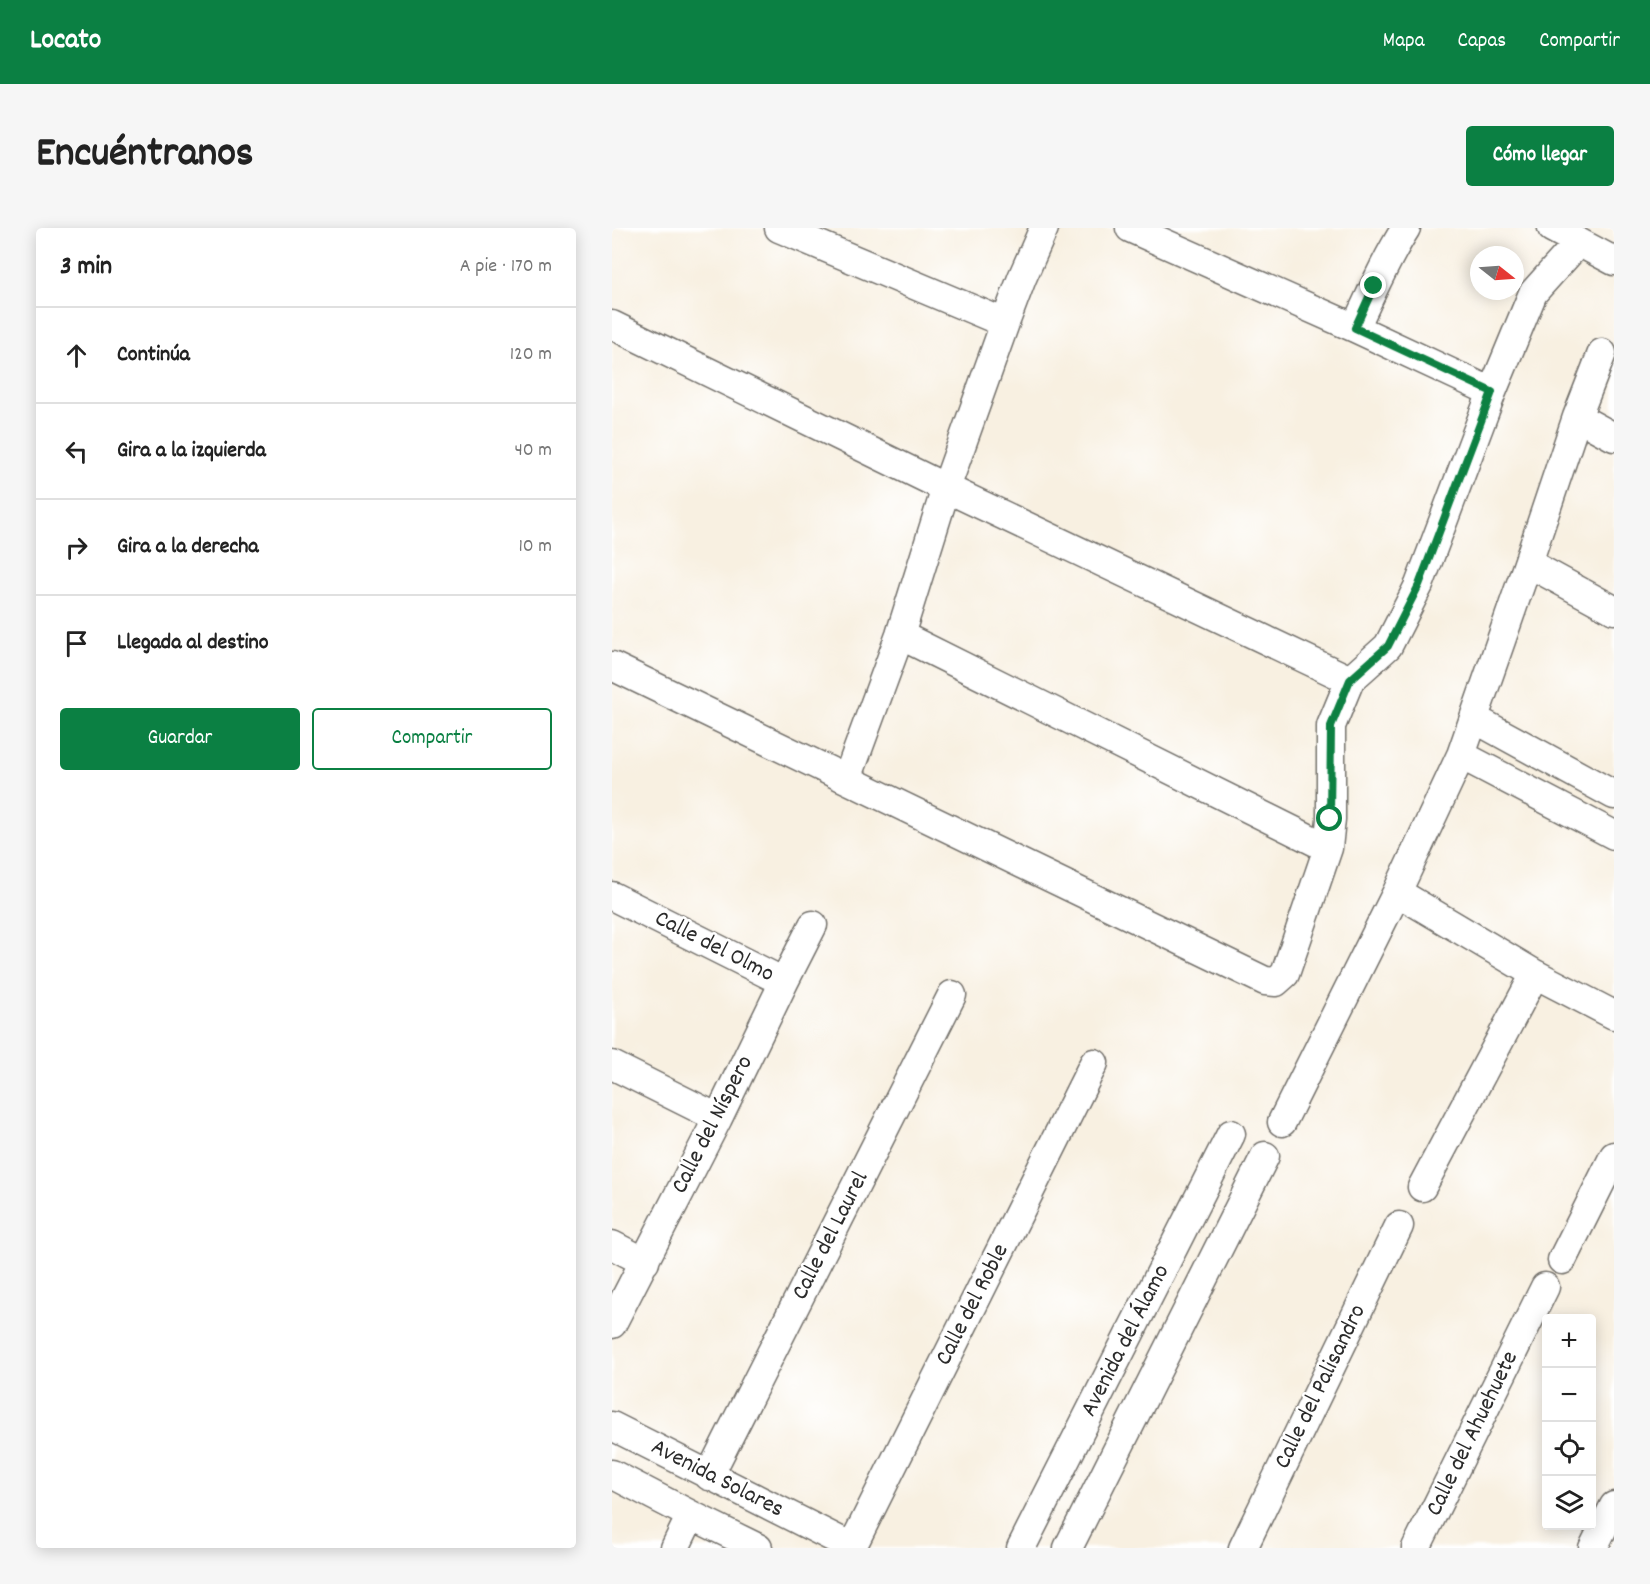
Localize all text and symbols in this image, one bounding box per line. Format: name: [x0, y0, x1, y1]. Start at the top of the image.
text: Locato: [30, 22, 101, 62]
text: Mapa: [1383, 27, 1425, 57]
text: Capas: [1458, 27, 1506, 57]
text: Compartir: [1539, 27, 1620, 57]
text: Encuéntranos: [36, 126, 254, 186]
button: Cómo llegar: [1466, 126, 1614, 186]
north arrow: [1470, 246, 1524, 300]
text: 3 min: [60, 249, 112, 286]
text: A pie · 170 m: [460, 253, 552, 281]
route end: [1360, 272, 1386, 298]
icon: ahead: [60, 339, 93, 372]
text: Continúa: [117, 340, 190, 371]
text: 120 m: [510, 341, 552, 369]
icon: left: [60, 435, 93, 468]
text: Gira a la izquierda: [117, 436, 266, 467]
text: 40 m: [514, 437, 552, 465]
icon: right: [60, 531, 93, 564]
text: Gira a la derecha: [117, 532, 259, 563]
text: 10 m: [518, 533, 552, 561]
icon: arrive: [60, 627, 93, 660]
text: Llegada al destino: [117, 628, 269, 659]
button: Guardar: [60, 708, 300, 770]
button: Compartir: [312, 708, 552, 770]
route start: [1316, 805, 1342, 831]
street label: Calle del Olmo: [648, 902, 780, 992]
street label: Calle del Níspero: [664, 1050, 762, 1200]
street label: Calle del Laurel: [784, 1166, 878, 1306]
street label: Calle del Roble: [928, 1238, 1018, 1372]
street label: Avenida del Álamo: [1073, 1259, 1179, 1423]
street label: Calle del Palisandro: [1266, 1299, 1376, 1475]
map controls: [1542, 1314, 1596, 1530]
button: +: [1542, 1314, 1596, 1368]
street label: Calle del Ahuehuete: [1418, 1346, 1528, 1522]
button: −: [1542, 1368, 1596, 1422]
button: locate: [1542, 1422, 1596, 1476]
street label: Avenida Solares: [645, 1431, 789, 1527]
button: layers: [1542, 1476, 1596, 1530]

